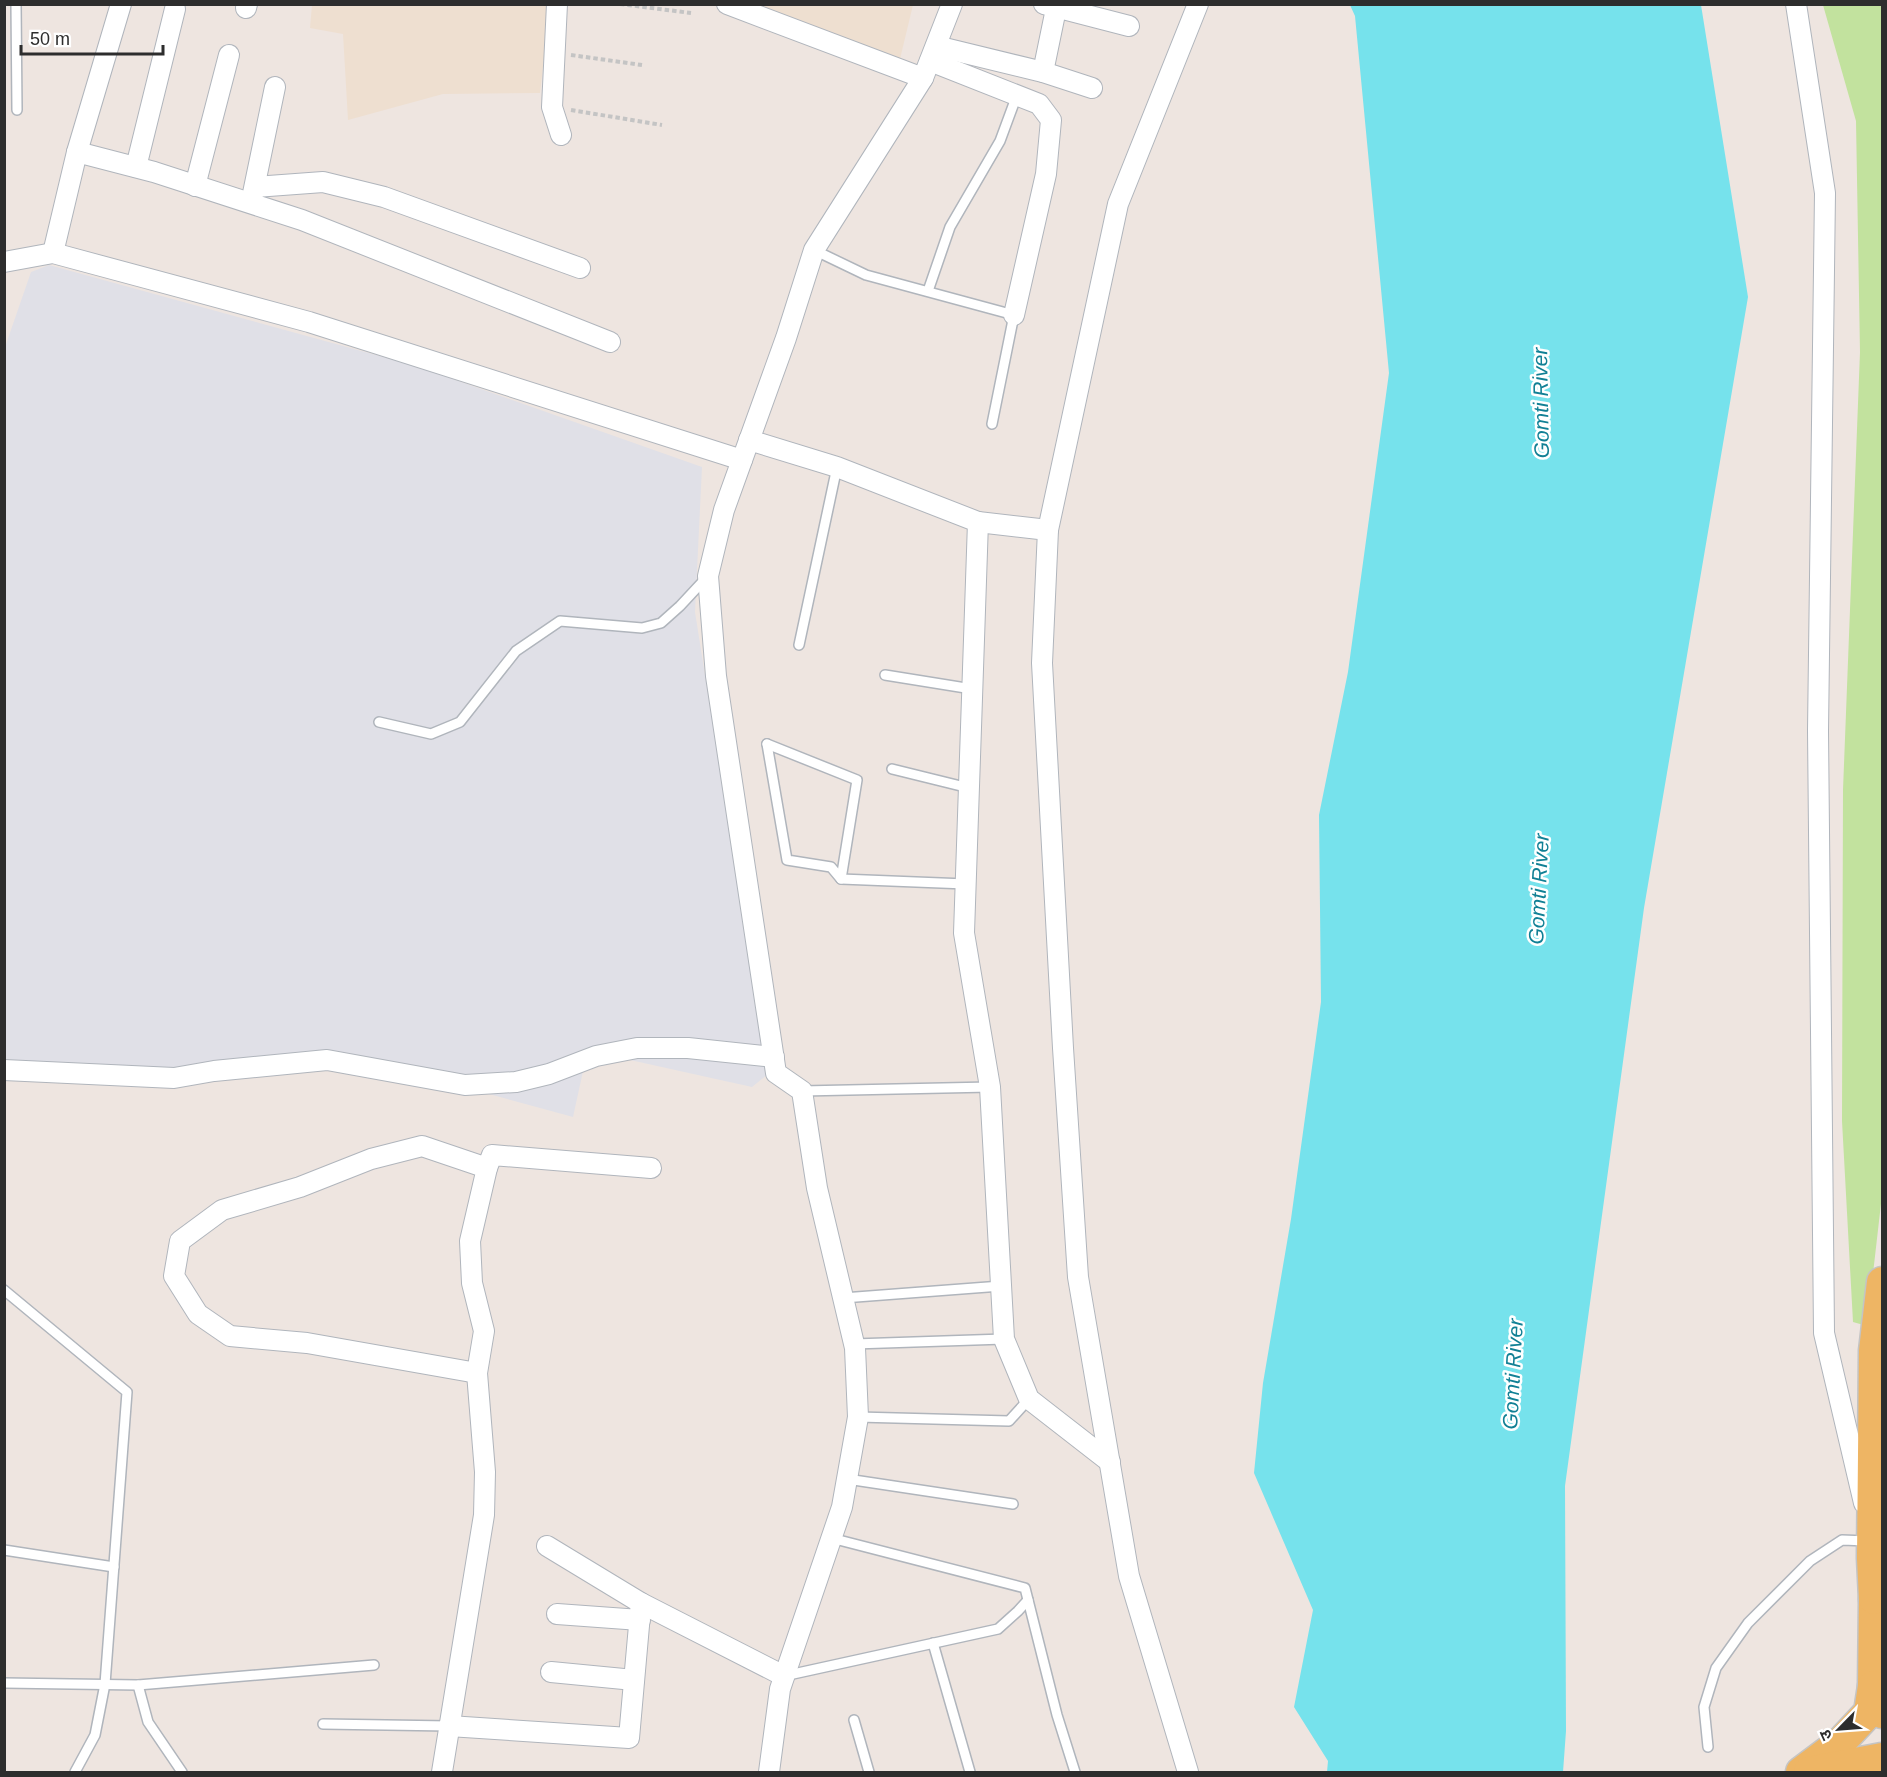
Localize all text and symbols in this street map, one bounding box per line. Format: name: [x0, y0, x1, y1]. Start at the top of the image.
scale bar: [21, 18, 164, 56]
text: 50 m: [30, 29, 70, 49]
water label: Gomti River: [1528, 346, 1553, 459]
water label: Gomti River: [1524, 832, 1553, 945]
water label: Gomti River: [1498, 1317, 1527, 1430]
north arrow: [1809, 1699, 1869, 1759]
text: उ: [1816, 1727, 1836, 1743]

